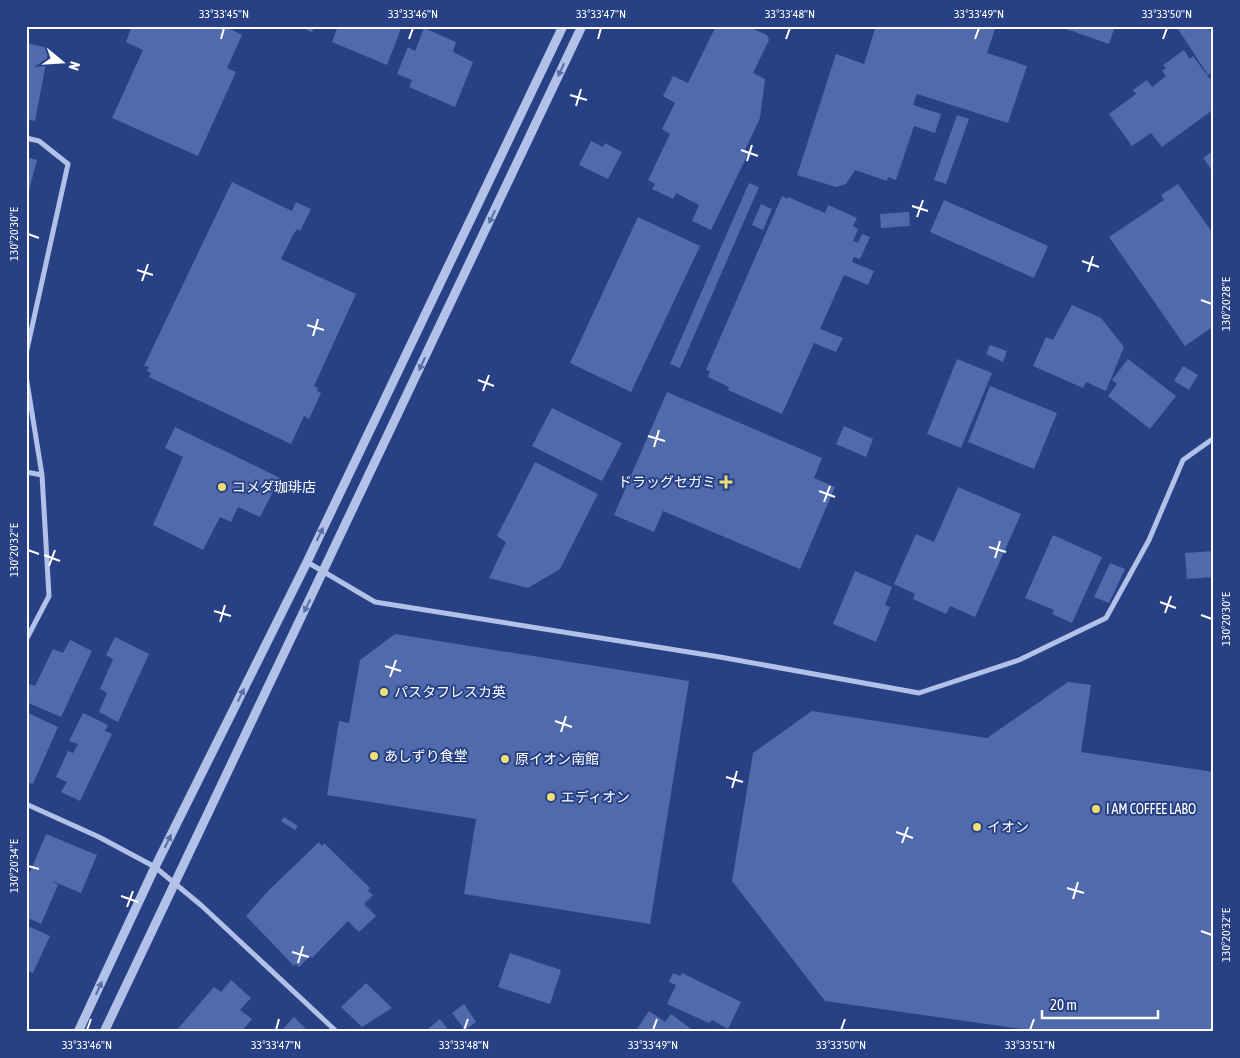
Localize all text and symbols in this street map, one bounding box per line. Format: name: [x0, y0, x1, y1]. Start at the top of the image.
text: 33°33'45"N: [199, 7, 249, 21]
text: 33°33'46"N: [388, 7, 438, 21]
text: 33°33'47"N: [576, 7, 626, 21]
text: 33°33'48"N: [765, 7, 815, 21]
text: 33°33'49"N: [954, 7, 1004, 21]
text: 33°33'50"N: [1142, 7, 1192, 21]
north arrow: [38, 38, 88, 88]
text: N: [65, 60, 83, 72]
one-way arrow: [557, 63, 565, 77]
text: 130°20'30"E: [7, 207, 21, 261]
one-way arrow: [487, 210, 495, 224]
text: 130°20'28"E: [1219, 277, 1233, 331]
one-way arrow: [418, 357, 426, 371]
place label: ドラッグセガミ: [618, 474, 716, 490]
marker: ドラッグセガミ: [720, 476, 732, 488]
place label: コメダ珈琲店: [232, 479, 316, 495]
marker: コメダ珈琲店: [216, 481, 228, 493]
text: 130°20'32"E: [7, 523, 21, 577]
one-way arrow: [316, 527, 324, 541]
text: 130°20'30"E: [1219, 592, 1233, 646]
one-way arrow: [303, 599, 311, 613]
place label: パスタフレスカ英: [394, 684, 506, 700]
marker: パスタフレスカ英: [378, 686, 390, 698]
one-way arrow: [237, 688, 245, 702]
place label: あしずり食堂: [384, 748, 468, 764]
marker: あしずり食堂: [368, 750, 380, 762]
place label: 原イオン南館: [515, 751, 599, 767]
marker: 原イオン南館: [499, 753, 511, 765]
place label: エディオン: [561, 789, 630, 805]
marker: エディオン: [545, 791, 557, 803]
place label: I AM COFFEE LABO: [1106, 801, 1196, 817]
marker: I AM COFFEE LABO: [1090, 803, 1102, 815]
place label: イオン: [987, 819, 1029, 835]
marker: イオン: [971, 821, 983, 833]
one-way arrow: [164, 833, 172, 848]
text: 130°20'34"E: [7, 839, 21, 893]
text: 130°20'32"E: [1219, 908, 1233, 962]
one-way arrow: [95, 981, 103, 995]
scale bar: [1042, 988, 1159, 1020]
text: 20 m: [1050, 996, 1077, 1013]
text: 33°33'46"N: [62, 1038, 112, 1052]
text: 33°33'47"N: [251, 1038, 301, 1052]
text: 33°33'48"N: [439, 1038, 489, 1052]
text: 33°33'49"N: [628, 1038, 678, 1052]
text: 33°33'50"N: [816, 1038, 866, 1052]
text: 33°33'51"N: [1005, 1038, 1055, 1052]

